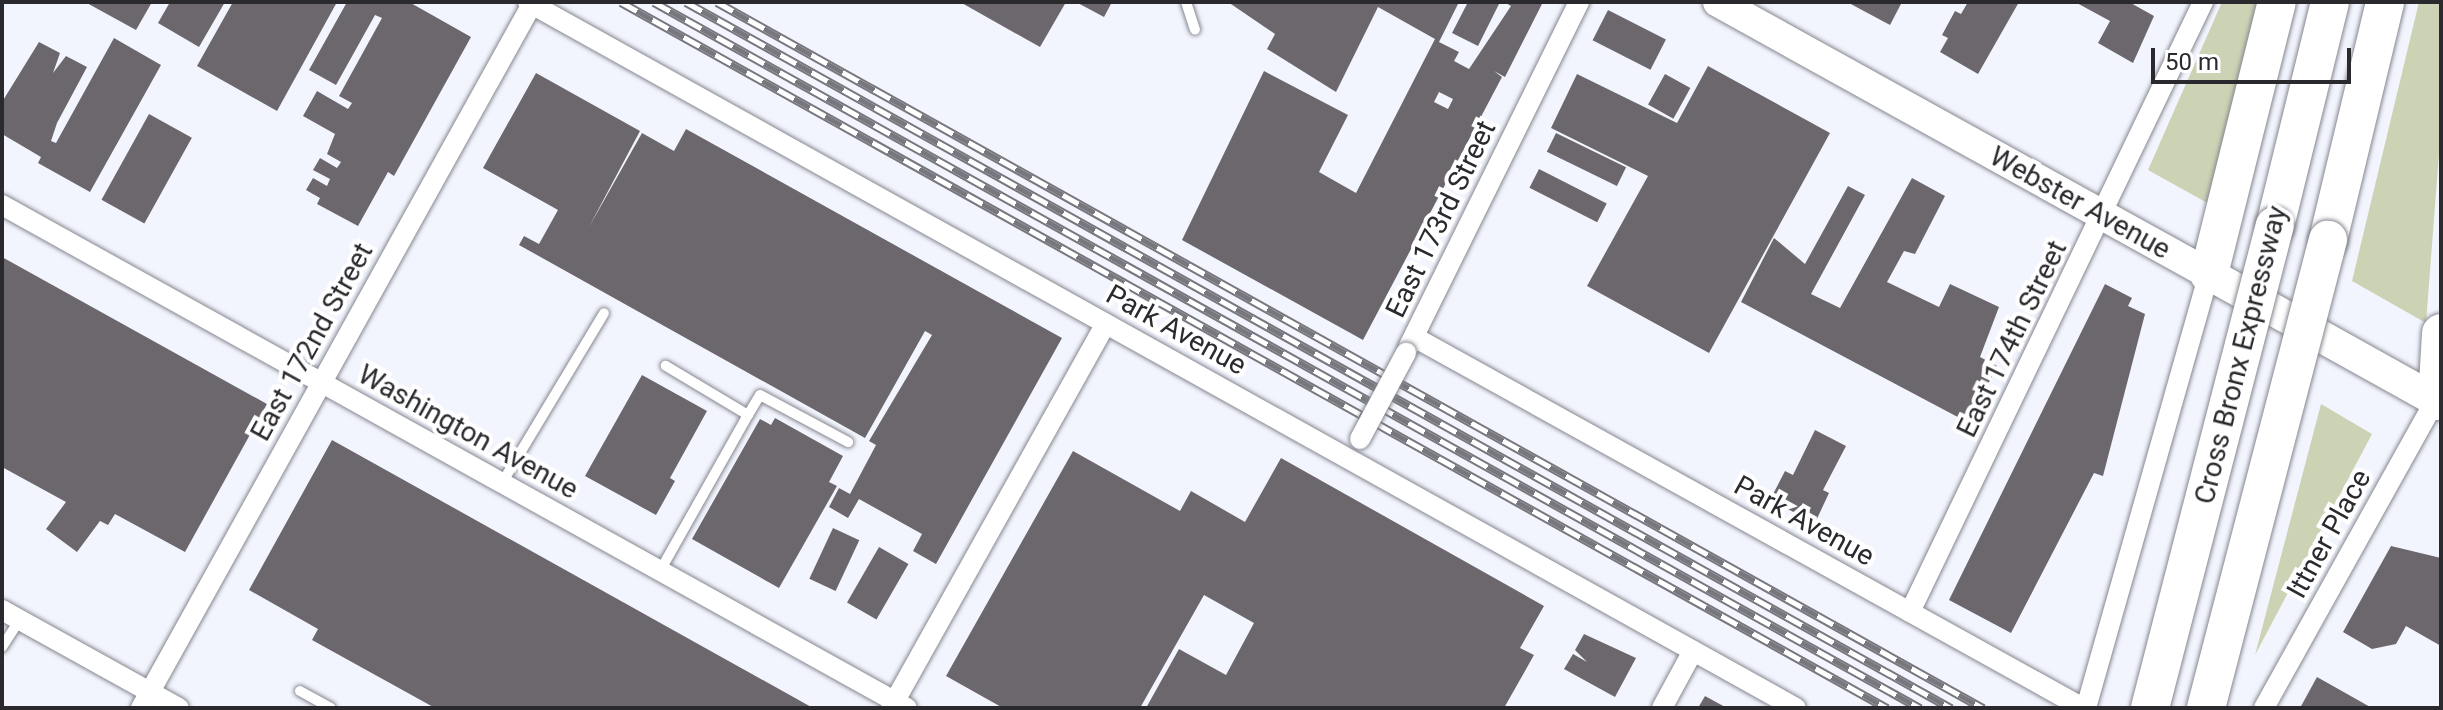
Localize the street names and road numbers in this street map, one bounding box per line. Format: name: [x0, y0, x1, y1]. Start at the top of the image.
street label: East 173rd Street: [1379, 115, 1503, 323]
street label: Webster Avenue: [1984, 139, 2176, 267]
street label: Cross Bronx Expressway: [2188, 202, 2294, 508]
street label: East 174th Street: [1950, 235, 2074, 443]
street label: East 172nd Street: [244, 237, 380, 447]
street label: Park Avenue: [1100, 278, 1252, 382]
street label: Washington Avenue: [352, 358, 584, 506]
street label: Ittner Place: [2280, 464, 2378, 604]
street label: Park Avenue: [1728, 469, 1880, 573]

